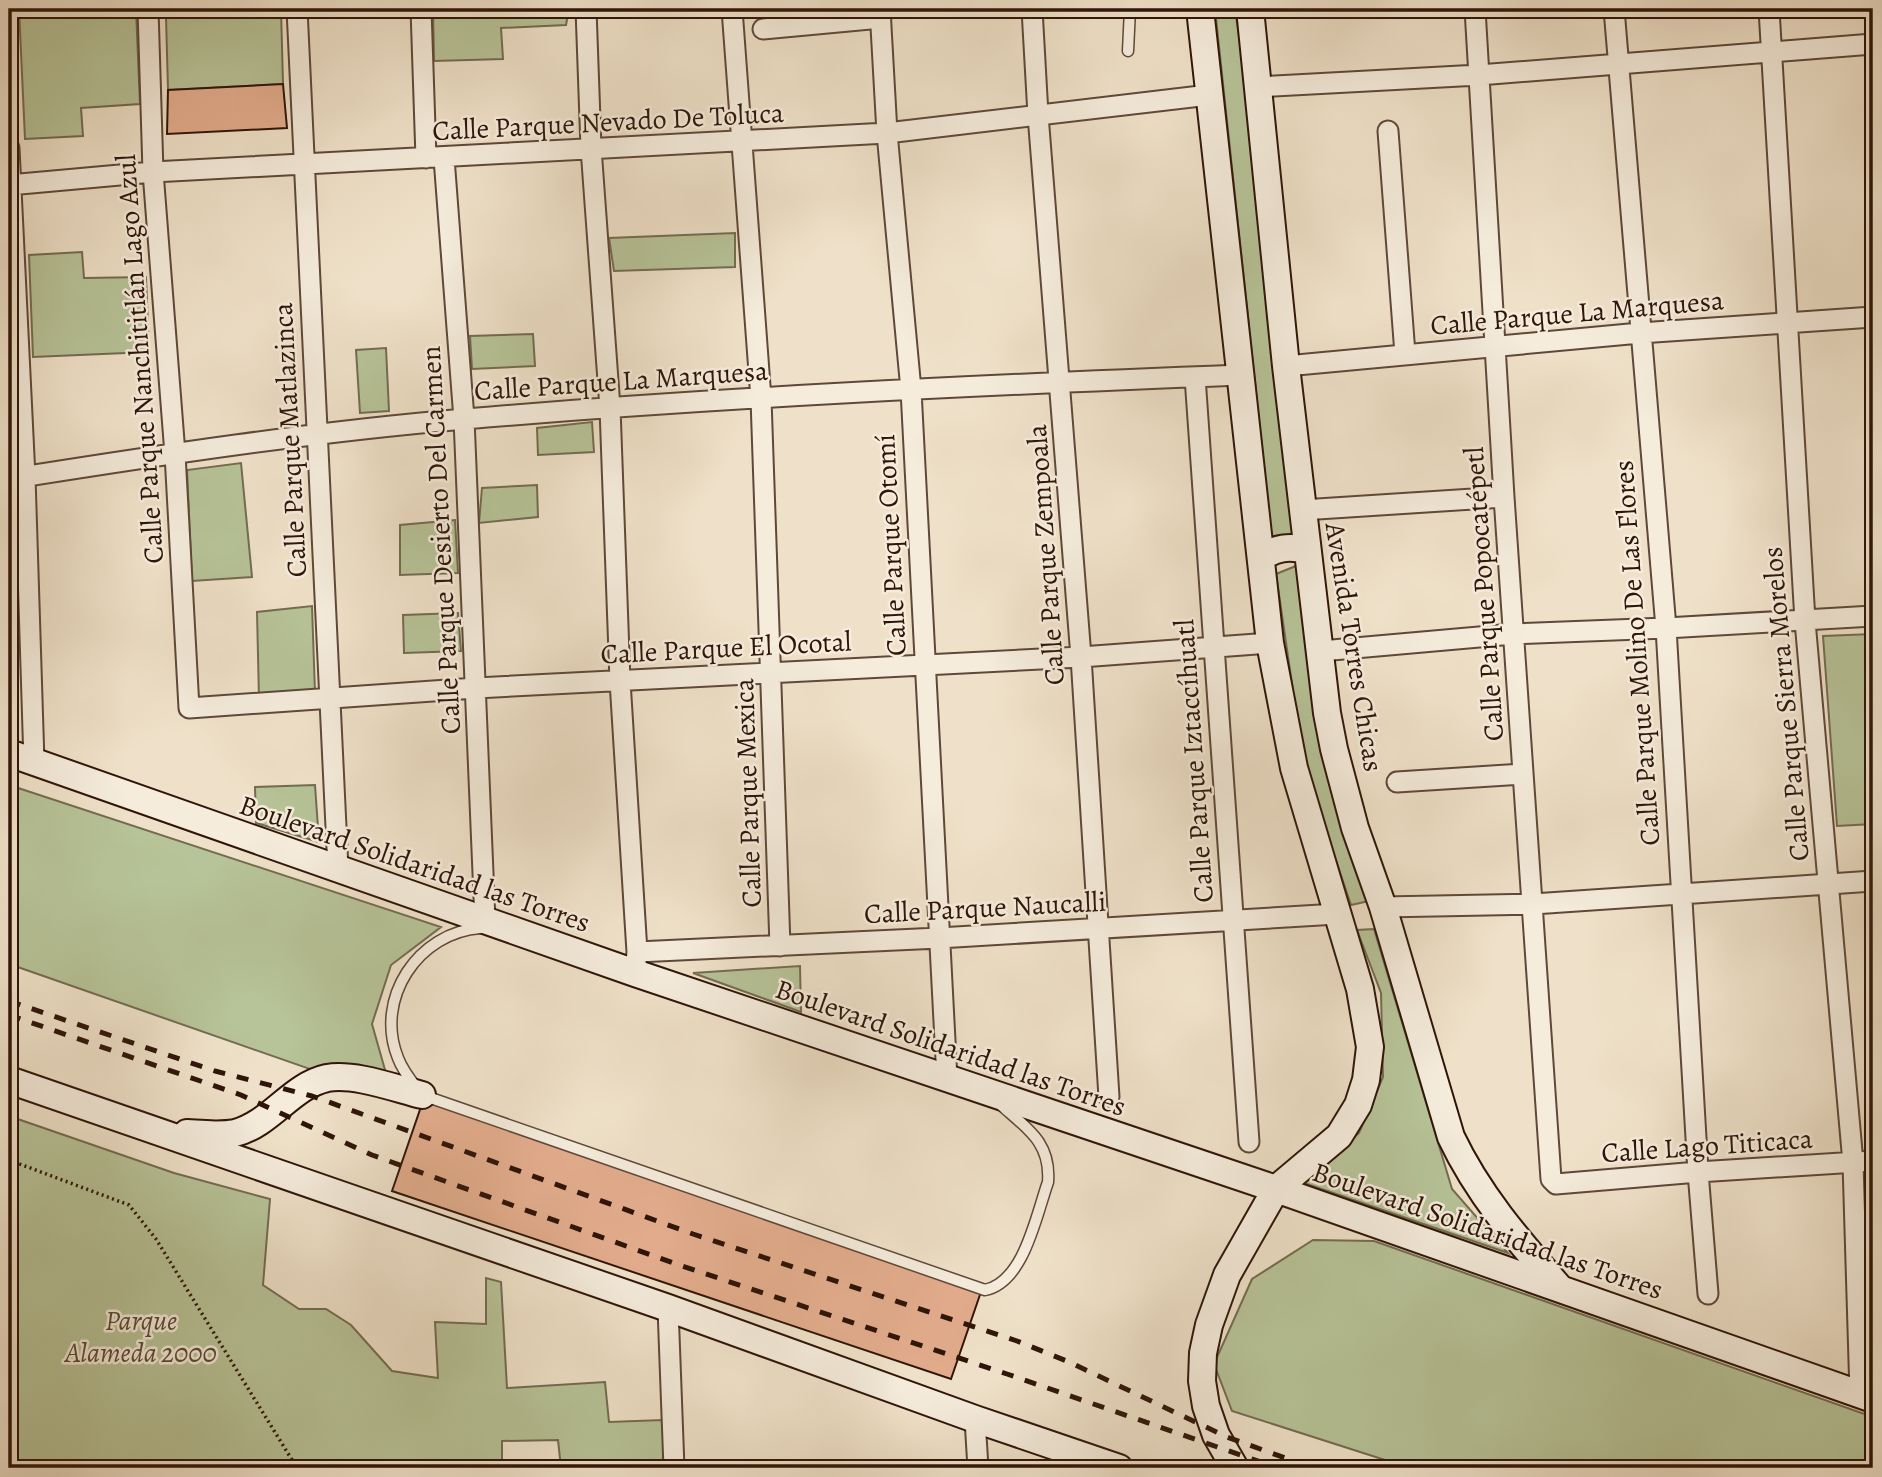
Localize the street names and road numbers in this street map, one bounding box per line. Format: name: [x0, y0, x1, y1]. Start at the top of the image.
street label: Calle Parque Nevado De Toluca: [431, 94, 785, 150]
street label: Calle Parque Nanchititlán Lago Azul: [107, 153, 173, 565]
street label: Calle Parque La Marquesa: [1429, 281, 1725, 345]
street label: Calle Parque Matlazinca: [264, 302, 316, 578]
street label: Calle Parque Desierto Del Carmen: [412, 345, 470, 735]
street label: Calle Parque La Marquesa: [473, 352, 769, 410]
street label: Calle Parque Zempoala: [1018, 423, 1074, 687]
street label: Calle Parque Otomí: [866, 433, 916, 657]
street label: Calle Parque Popocatépetl: [1455, 445, 1513, 742]
street label: Calle Parque Molino De Las Flores: [1605, 459, 1669, 847]
street label: Avenida Torres Chicas: [1315, 519, 1392, 774]
street label: Calle Parque Sierra Morelos: [1753, 545, 1819, 863]
street label: Calle Parque Iztaccíhuatl: [1165, 618, 1223, 904]
street label: Calle Parque El Ocotal: [600, 622, 853, 674]
street label: Calle Parque Mexica: [725, 678, 771, 908]
street label: Boulevard Solidaridad las Torres: [234, 786, 595, 942]
street label: Calle Parque Naucalli: [863, 883, 1107, 933]
street label: Boulevard Solidaridad las Torres: [770, 970, 1131, 1126]
street label: Calle Lago Titicaca: [1600, 1120, 1814, 1172]
street label: Boulevard Solidaridad las Torres: [1307, 1153, 1668, 1309]

